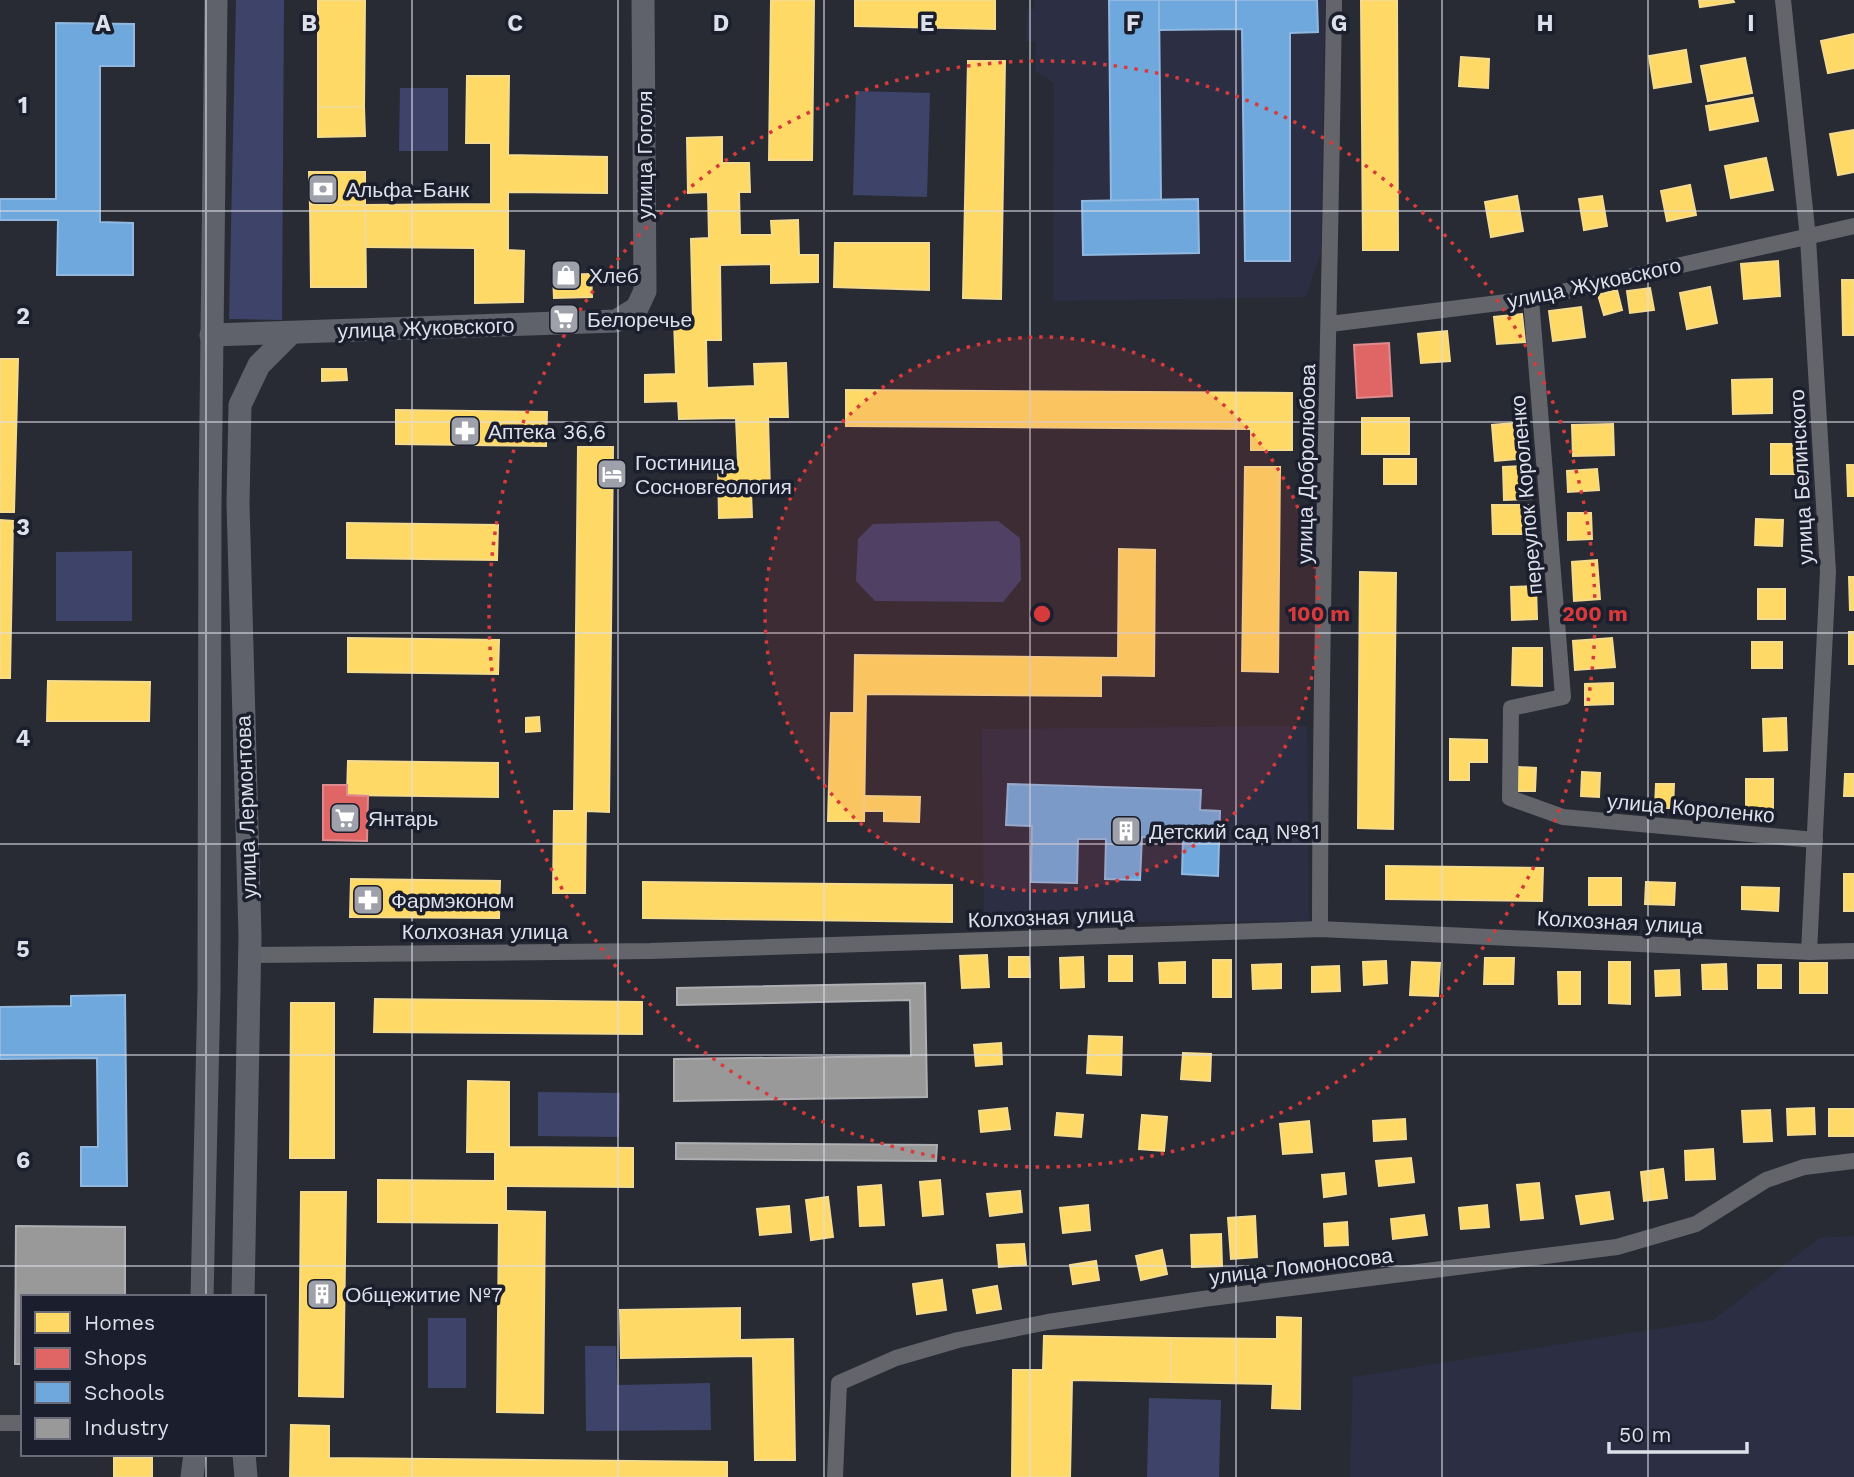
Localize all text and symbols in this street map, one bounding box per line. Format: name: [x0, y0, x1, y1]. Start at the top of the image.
text: A: [95, 10, 111, 37]
text: B: [301, 10, 317, 37]
text: C: [507, 10, 523, 37]
text: D: [713, 10, 729, 37]
text: E: [920, 10, 934, 37]
text: F: [1126, 10, 1140, 37]
text: G: [1331, 10, 1347, 37]
text: H: [1536, 10, 1554, 37]
text: I: [1747, 10, 1755, 37]
street label: улица Гоголя: [632, 91, 657, 219]
text: 1: [18, 92, 28, 119]
bank icon: Альфа-Банк: [306, 172, 340, 206]
place label: Альфа-Банк: [346, 177, 470, 202]
street label: улица Жуковского: [1505, 252, 1683, 314]
shop icon: Хлеб: [549, 258, 583, 292]
place label: Хлеб: [589, 263, 639, 288]
supermarket icon: Белоречье: [547, 302, 581, 336]
text: 2: [16, 303, 30, 330]
place label: Белоречье: [587, 307, 692, 332]
street label: улица Жуковского: [337, 312, 515, 344]
street label: улица Добролюбова: [1292, 363, 1320, 564]
street label: улица Белинского: [1784, 389, 1818, 565]
street label: переулок Короленко: [1505, 394, 1547, 596]
pharmacy icon: Аптека 36,6: [448, 414, 482, 448]
place label: Аптека 36,6: [488, 419, 606, 444]
place label: Гостиница Сосновгеология: [635, 450, 792, 499]
hotel icon: Гостиница Сосновгеология: [595, 457, 629, 491]
text: 3: [16, 514, 30, 541]
text: 100 m: [1288, 601, 1350, 626]
text: 200 m: [1562, 601, 1628, 626]
centre of rings: [1030, 602, 1054, 626]
street label: улица Лермонтова: [230, 715, 262, 899]
text: 4: [16, 725, 31, 752]
street label: улица Короленко: [1606, 788, 1776, 828]
supermarket icon: Янтарь: [328, 801, 362, 835]
place label: Янтарь: [368, 806, 439, 831]
building icon: Детский сад №81: [1109, 814, 1143, 848]
place label: Детский сад №81: [1149, 819, 1320, 844]
pharmacy icon: Фармэконом: [351, 883, 385, 917]
place label: Фармэконом: [391, 888, 514, 913]
street label: Колхозная улица: [967, 902, 1135, 932]
street label: Колхозная улица: [1536, 905, 1704, 939]
street label: Колхозная улица: [402, 919, 569, 944]
text: 5: [16, 936, 30, 963]
text: 6: [16, 1147, 30, 1174]
street label: улица Ломоносова: [1208, 1242, 1395, 1290]
building icon: Общежитие №7: [305, 1277, 339, 1311]
place label: Общежитие №7: [345, 1282, 503, 1307]
legend: [21, 1295, 266, 1456]
text: Homes: [84, 1310, 155, 1335]
text: Shops: [84, 1345, 147, 1370]
text: Schools: [84, 1380, 165, 1405]
scale bar: [1609, 1410, 1747, 1454]
text: Industry: [84, 1415, 169, 1440]
text: 50 m: [1619, 1422, 1671, 1447]

